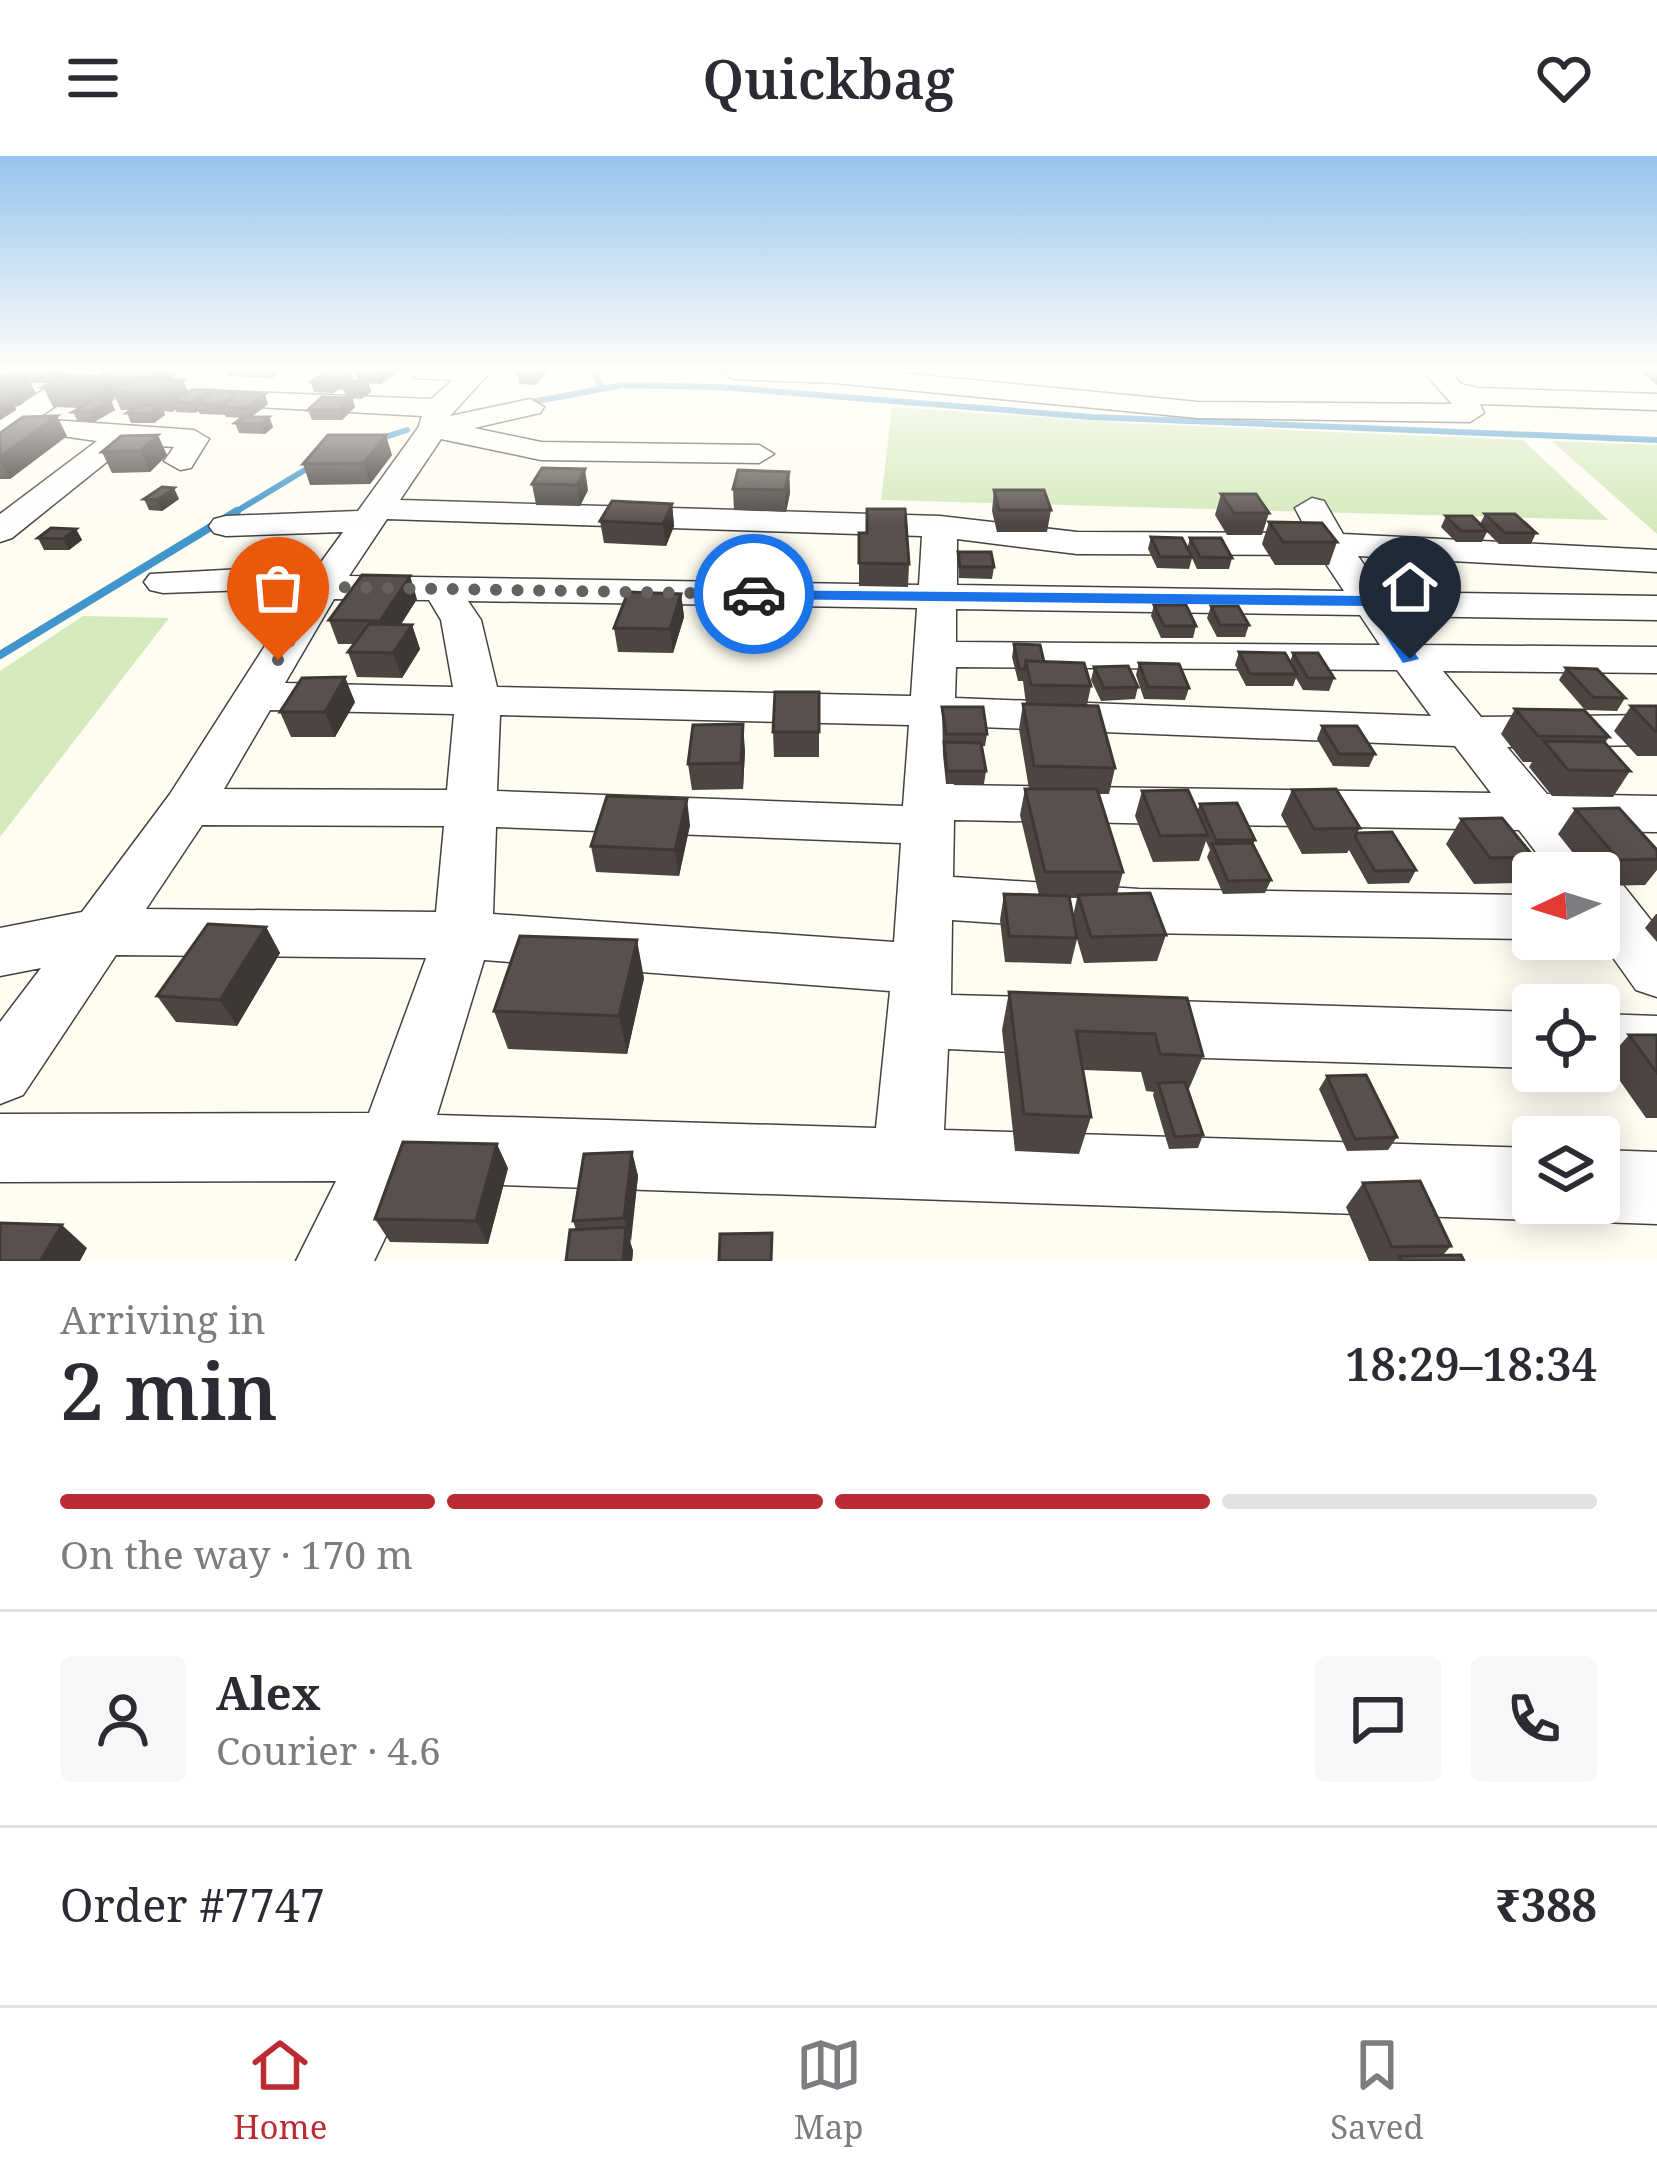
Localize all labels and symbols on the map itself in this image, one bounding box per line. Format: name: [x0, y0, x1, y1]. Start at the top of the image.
courier: [694, 534, 814, 654]
pin: [1359, 536, 1461, 659]
pin: [227, 537, 329, 660]
north arrow: [1512, 852, 1620, 960]

